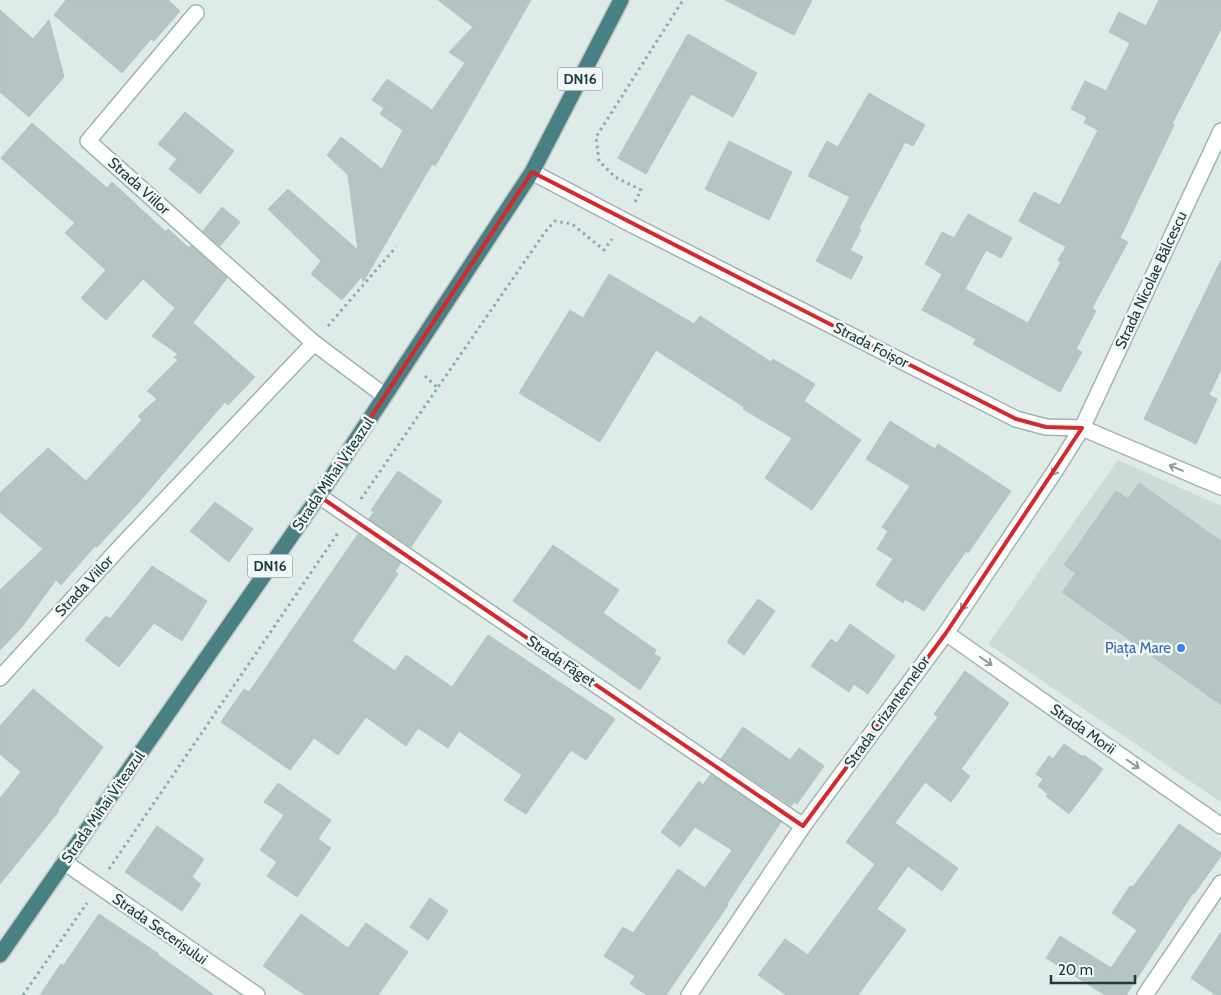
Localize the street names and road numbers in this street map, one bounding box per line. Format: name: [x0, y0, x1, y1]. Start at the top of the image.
road number: DN16: [558, 68, 602, 90]
street label: Strada Viilor: [104, 154, 174, 219]
street label: Strada Nicolae Bălcescu: [1111, 208, 1191, 352]
street label: Strada Foișor: [830, 318, 912, 373]
street label: Strada Mihai Viteazul: [288, 414, 378, 534]
street label: Strada Viilor: [51, 552, 117, 620]
road number: DN16: [248, 554, 292, 578]
street label: Strada Făget: [523, 632, 599, 690]
street label: Strada Crizantemelor: [840, 652, 934, 771]
street label: Strada Morii: [1047, 700, 1119, 758]
street label: Strada Mihai Viteazul: [58, 747, 149, 867]
street label: Strada Secerișului: [109, 890, 211, 969]

